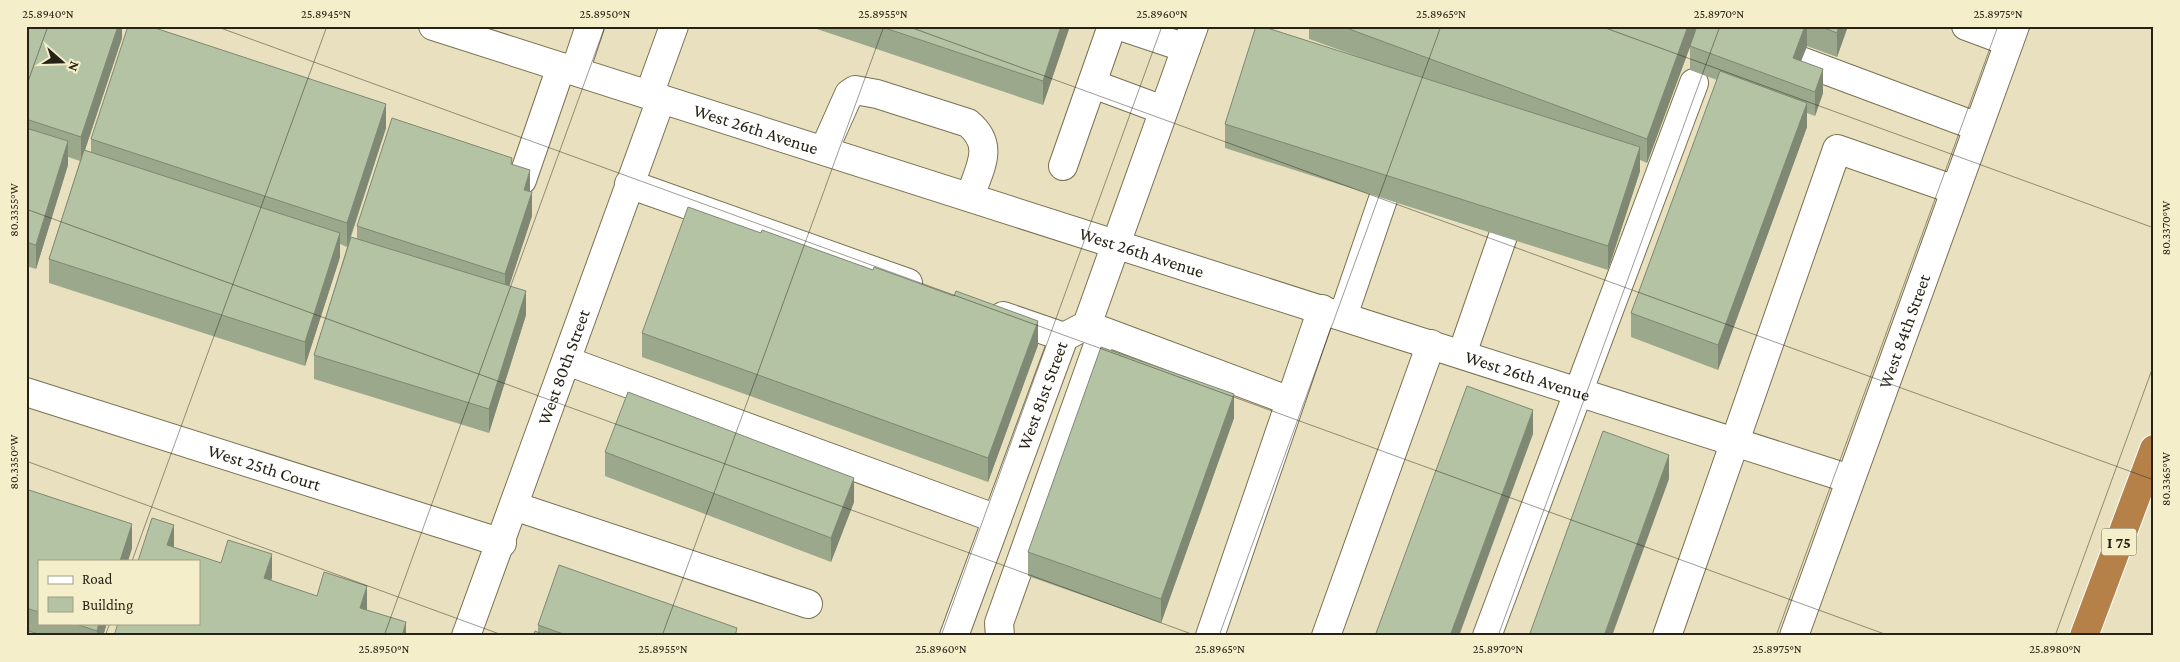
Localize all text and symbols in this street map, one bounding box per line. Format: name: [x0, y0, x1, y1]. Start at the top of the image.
text: 25.8940°N: [22, 7, 74, 21]
text: 25.8945°N: [301, 7, 351, 21]
text: 25.8950°N: [580, 7, 631, 21]
text: 25.8955°N: [858, 7, 908, 21]
text: 25.8960°N: [1136, 7, 1188, 21]
text: 25.8965°N: [1416, 7, 1466, 21]
text: 25.8970°N: [1694, 7, 1744, 21]
text: 25.8975°N: [1973, 7, 2023, 21]
north arrow: [38, 38, 88, 88]
text: N: [65, 59, 83, 74]
street label: West 26th Avenue: [691, 100, 821, 159]
text: 80.3355°W: [7, 183, 21, 237]
text: 80.3370°W: [2159, 201, 2173, 255]
street label: West 26th Avenue: [1077, 223, 1207, 282]
street label: West 84th Street: [1874, 270, 1935, 391]
street label: West 80th Street: [534, 306, 594, 428]
street label: West 81st Street: [1013, 338, 1072, 453]
street label: West 26th Avenue: [1463, 347, 1592, 405]
text: 80.3350°W: [7, 435, 21, 489]
street label: West 25th Court: [205, 440, 324, 495]
text: 80.3365°W: [2159, 452, 2173, 506]
road number: I 75: [2102, 528, 2136, 556]
legend: [38, 560, 200, 624]
text: Road: [82, 571, 113, 587]
text: Building: [82, 597, 133, 614]
text: 25.8950°N: [359, 642, 410, 656]
text: 25.8955°N: [638, 642, 688, 656]
text: 25.8960°N: [915, 642, 967, 656]
text: 25.8965°N: [1195, 642, 1245, 656]
text: 25.8970°N: [1473, 642, 1523, 656]
text: 25.8975°N: [1752, 642, 1802, 656]
text: 25.8980°N: [2029, 642, 2081, 656]

